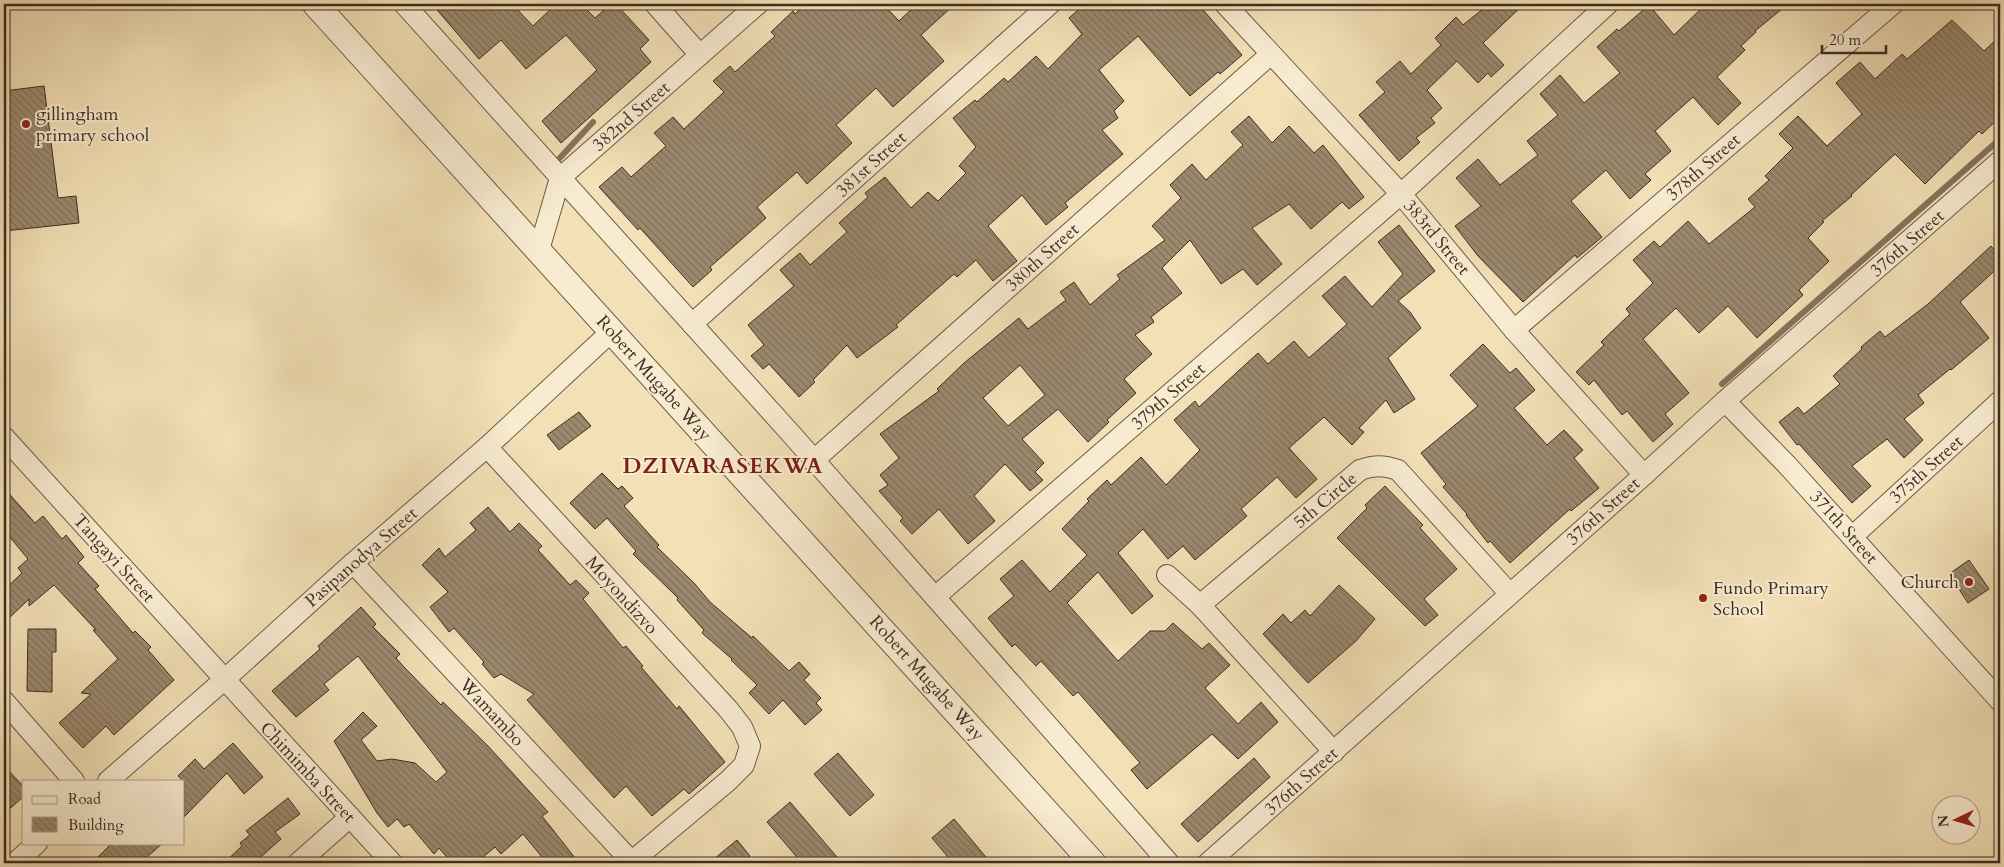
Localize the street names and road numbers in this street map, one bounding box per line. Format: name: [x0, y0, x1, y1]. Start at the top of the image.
street label: 382nd Street: [587, 75, 676, 157]
street label: 381st Street: [830, 126, 912, 203]
street label: 378th Street: [1661, 128, 1746, 207]
street label: 383rd Street: [1397, 194, 1476, 281]
street label: 376th Street: [1865, 204, 1950, 283]
street label: 380th Street: [1000, 217, 1085, 297]
street label: Robert Mugabe Way: [590, 310, 717, 447]
street label: 379th Street: [1126, 357, 1211, 436]
street label: 375th Street: [1884, 429, 1969, 509]
street label: 5th Circle: [1288, 466, 1362, 534]
street label: 376th Street: [1561, 471, 1646, 551]
street label: 371th Street: [1804, 485, 1884, 570]
street label: Pasipanodya Street: [300, 501, 423, 613]
street label: Tangayi Street: [67, 508, 161, 608]
street label: Moyondizvo: [580, 551, 664, 640]
street label: Robert Mugabe Way: [863, 610, 990, 747]
street label: Wamambo: [453, 672, 530, 752]
street label: Chimimba Street: [254, 716, 361, 829]
street label: 376th Street: [1259, 741, 1344, 821]

